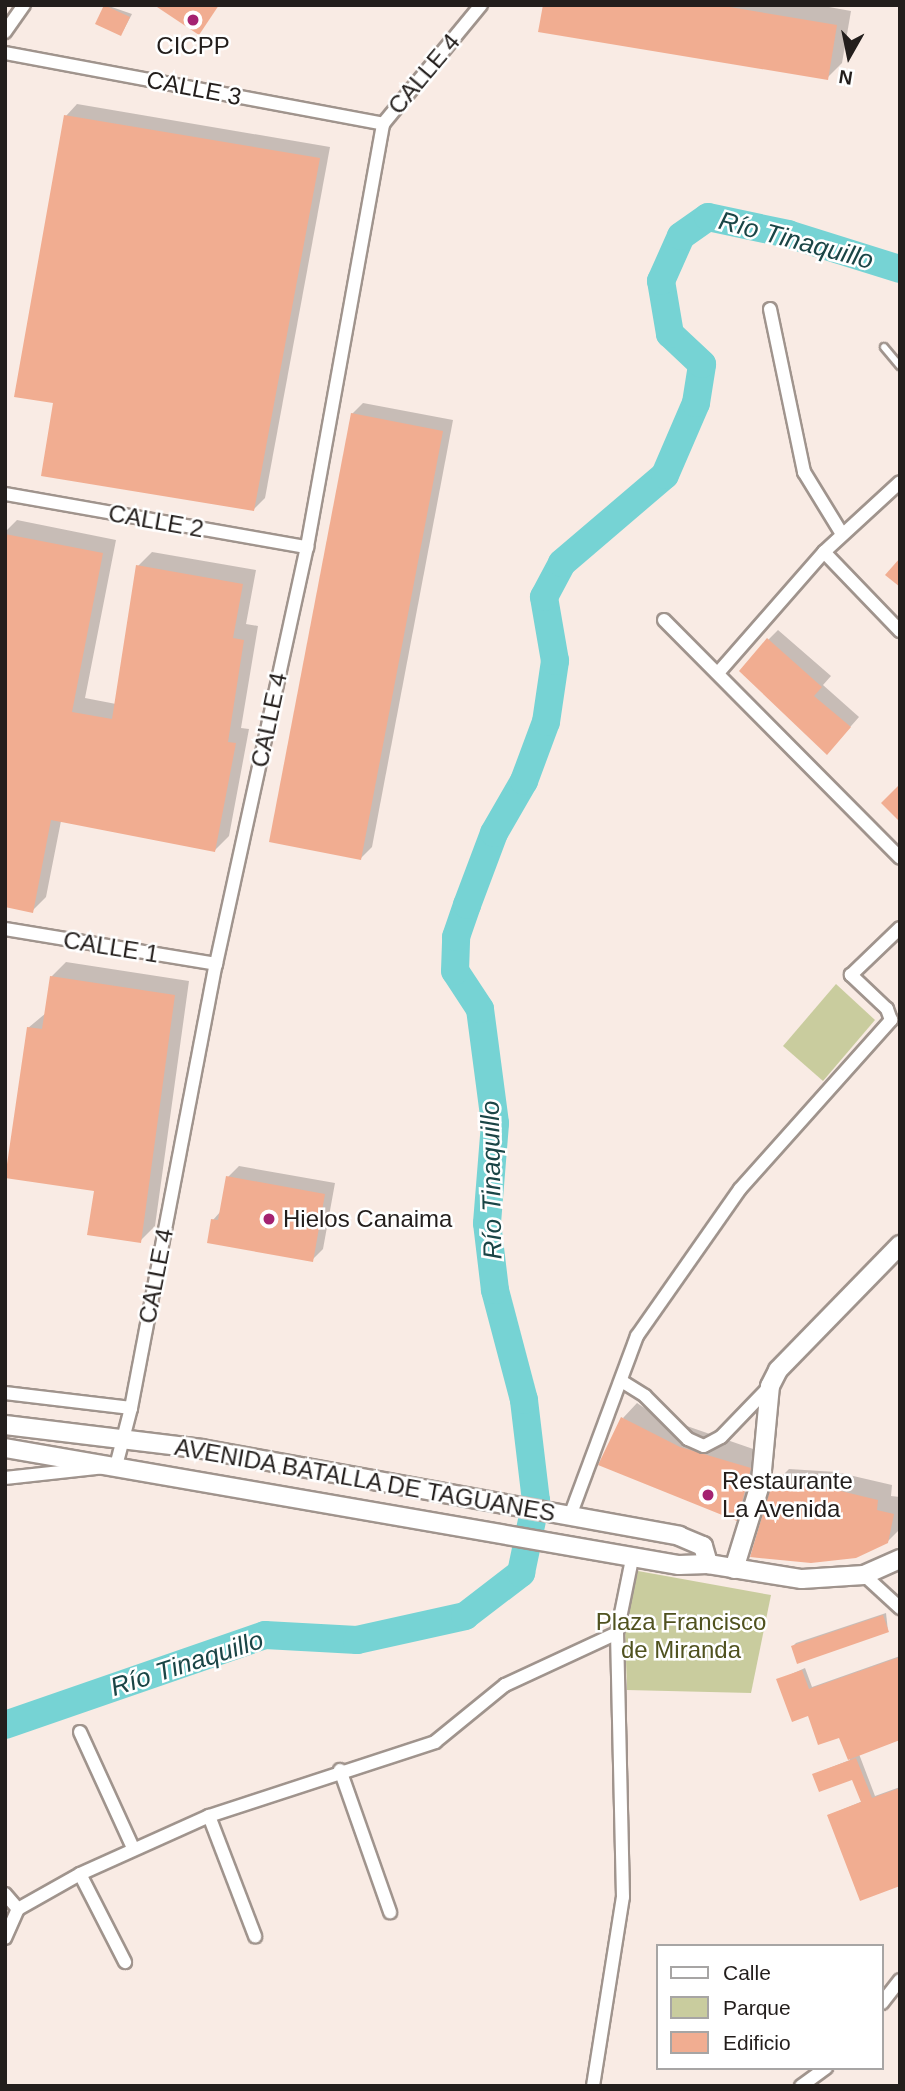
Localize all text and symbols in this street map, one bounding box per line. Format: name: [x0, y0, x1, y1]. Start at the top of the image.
marker: CICPP: [185, 12, 201, 28]
north arrow: [814, 21, 884, 91]
street label: CALLE 4: [382, 28, 466, 120]
place label: CICPP: [156, 32, 230, 60]
street label: CALLE 3: [144, 65, 244, 111]
text: N: [837, 66, 854, 89]
water label: Río Tinaquillo: [715, 205, 877, 277]
street label: CALLE 2: [106, 498, 206, 544]
street label: CALLE 4: [245, 670, 293, 770]
street label: CALLE 1: [61, 925, 161, 969]
water label: Río Tinaquillo: [475, 1100, 509, 1260]
place label: Hielos Canaima: [283, 1205, 452, 1233]
marker: Hielos Canaima: [261, 1211, 277, 1227]
street label: CALLE 4: [133, 1226, 179, 1326]
street label: AVENIDA BATALLA DE TAGUANES: [171, 1432, 559, 1528]
place label: Restaurante La Avenida: [722, 1467, 853, 1523]
marker: Restaurante La Avenida: [700, 1487, 716, 1503]
park label: Plaza Francisco de Miranda: [596, 1608, 766, 1664]
water label: Río Tinaquillo: [107, 1625, 267, 1703]
legend: [656, 1944, 884, 2070]
text: Calle: [723, 1961, 771, 1984]
text: Parque: [723, 1996, 791, 2019]
text: Edificio: [723, 2031, 791, 2054]

